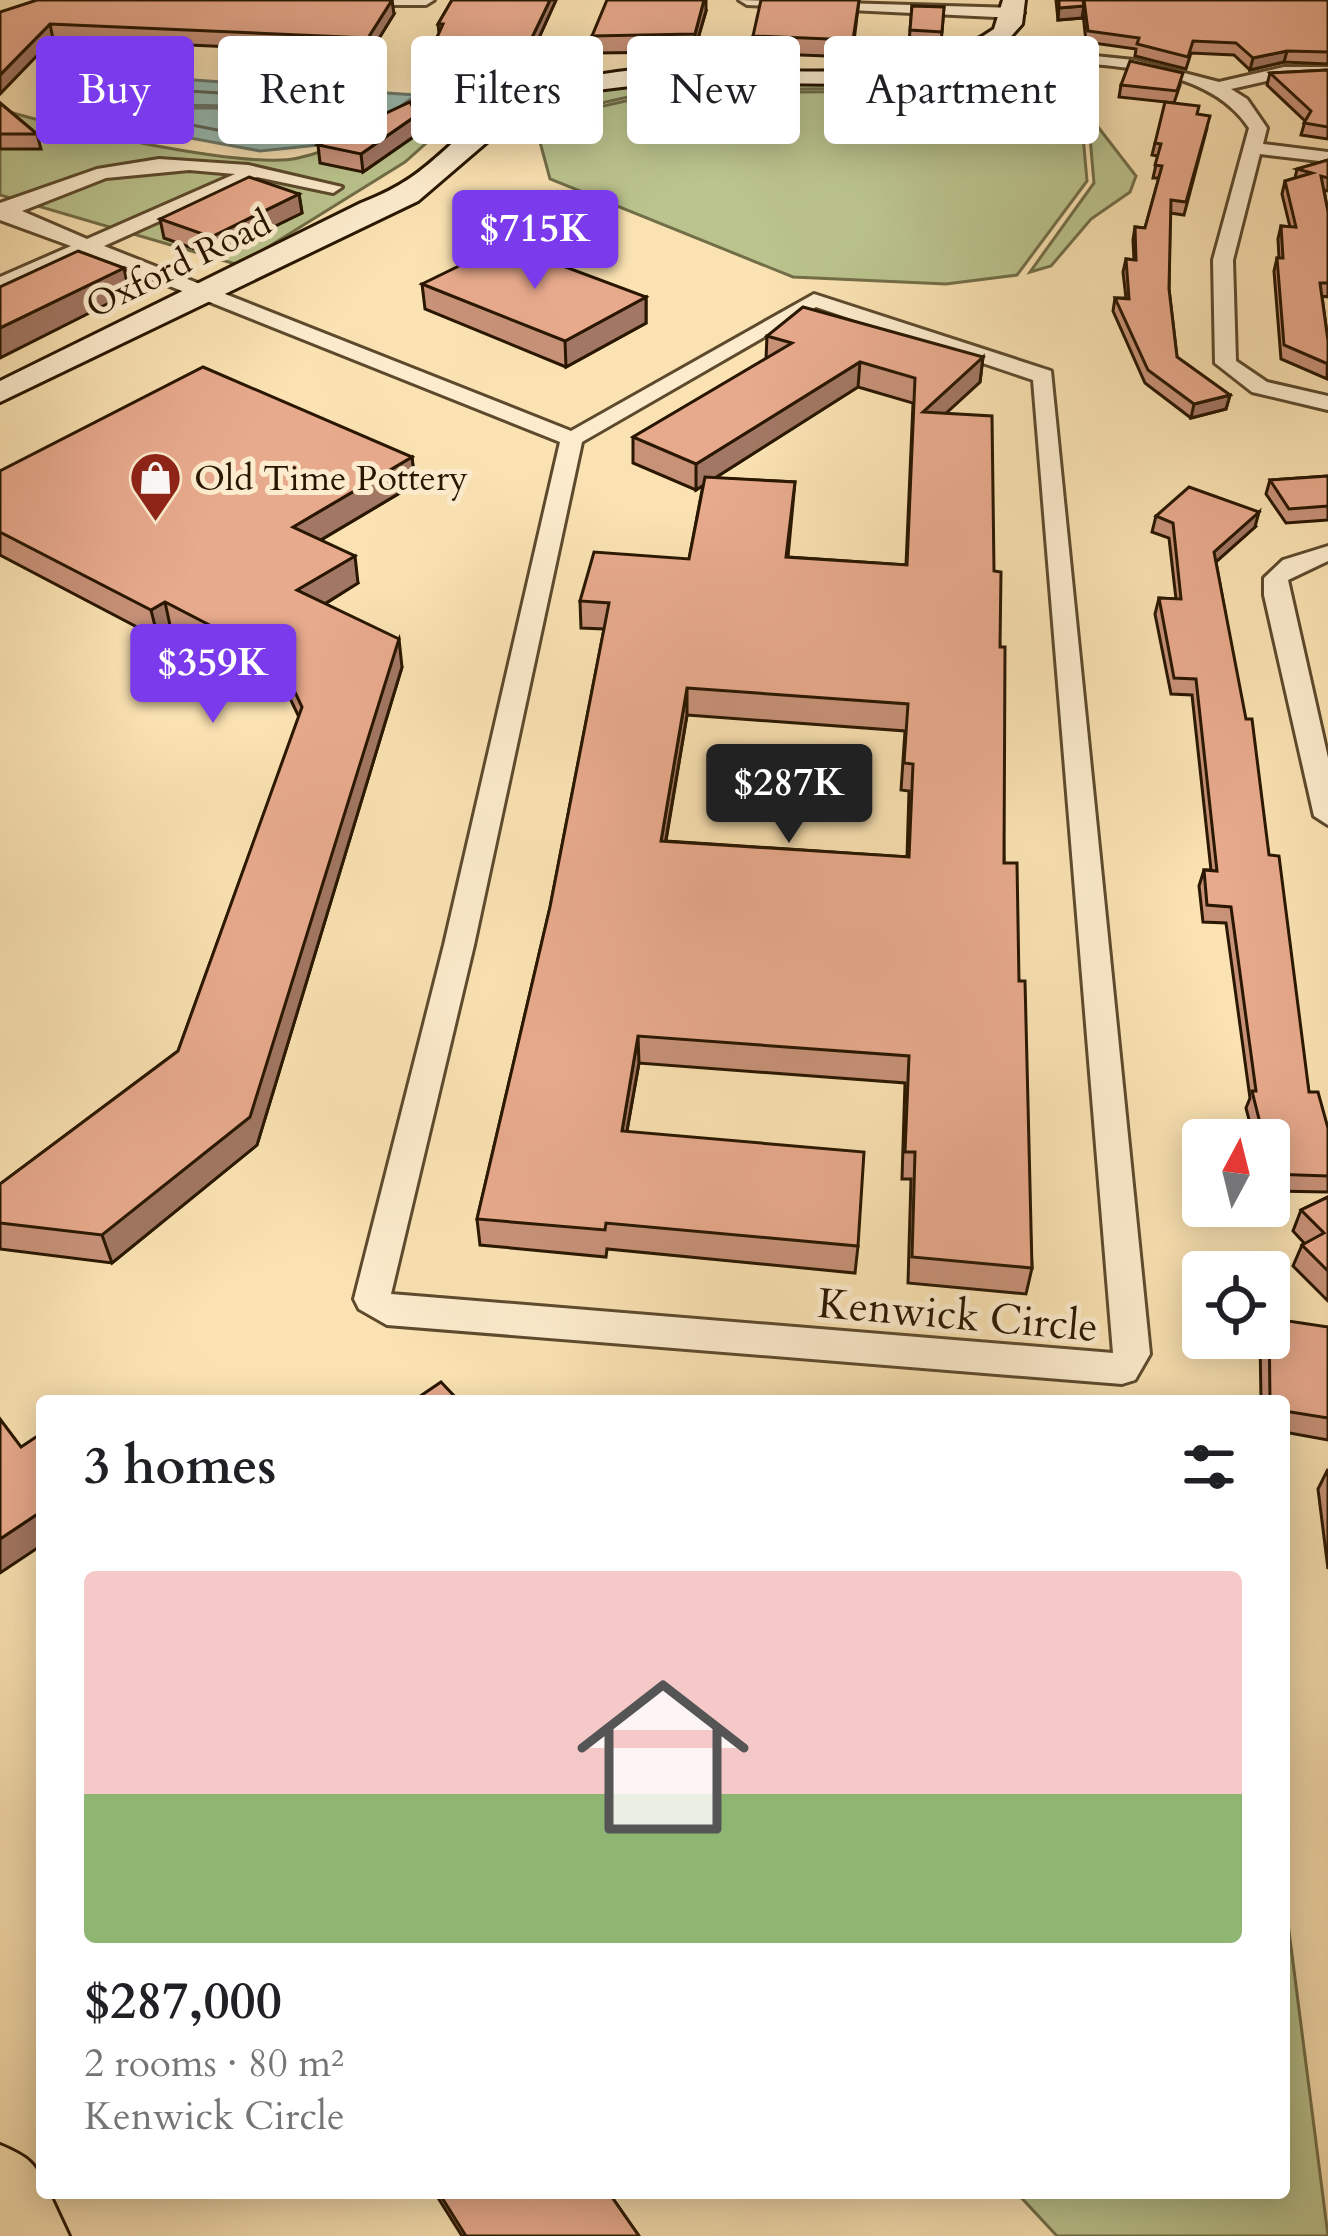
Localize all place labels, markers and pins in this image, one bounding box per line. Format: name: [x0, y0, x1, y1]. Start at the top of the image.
pin: $715K: [451, 190, 619, 292]
shop icon: Old Time Pottery: [127, 449, 183, 523]
place label: Old Time Pottery: [194, 454, 468, 503]
pin: $359K: [129, 624, 297, 726]
pin: $287K: [705, 744, 873, 846]

